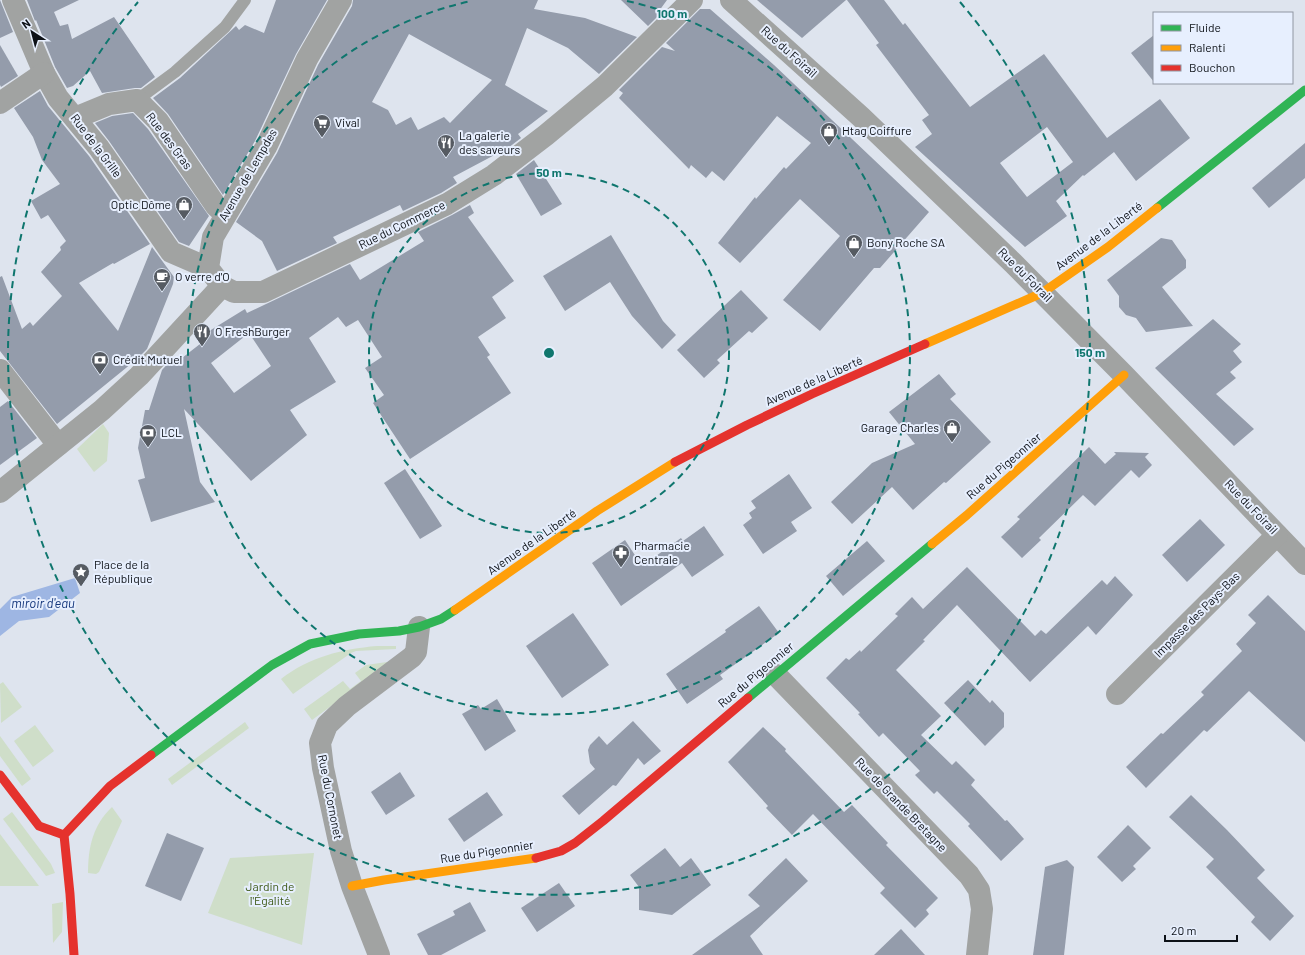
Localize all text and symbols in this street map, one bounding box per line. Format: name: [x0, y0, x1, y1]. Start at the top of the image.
text: 100 m: [657, 6, 687, 20]
north arrow: [12, 12, 52, 52]
legend: [1153, 12, 1293, 84]
text: N: [19, 16, 33, 31]
text: Fluide: [1189, 20, 1221, 34]
street label: Rue du Foirail: [759, 23, 820, 80]
text: Ralenti: [1189, 40, 1226, 54]
text: Bouchon: [1189, 60, 1235, 74]
street label: Rue des Gras: [144, 109, 196, 172]
street label: Rue de la Grille: [68, 111, 125, 180]
supermarket icon: Vival: [312, 113, 332, 138]
place label: Vival: [335, 115, 360, 129]
shop icon: Htag Coiffure: [819, 121, 839, 146]
place label: Htag Coiffure: [842, 123, 912, 137]
street label: Avenue de Lempdes: [215, 126, 279, 223]
place label: La galerie des saveurs: [459, 128, 521, 156]
restaurant icon: La galerie des saveurs: [436, 133, 456, 158]
text: 50 m: [536, 165, 562, 179]
shop icon: Optic Dôme: [174, 195, 194, 220]
place label: Optic Dôme: [111, 197, 171, 211]
street label: Rue du Commerce: [356, 197, 447, 251]
street label: Avenue de la Liberté: [1052, 198, 1145, 272]
shop icon: Bony Roche SA: [844, 233, 864, 258]
place label: Bony Roche SA: [867, 235, 945, 249]
street label: Rue du Foirail: [996, 245, 1055, 304]
cafe icon: O verre d'O: [152, 267, 172, 292]
place label: O verre d'O: [175, 269, 230, 283]
restaurant icon: O FreshBurger: [192, 322, 212, 347]
place label: O FreshBurger: [215, 324, 290, 338]
text: 150 m: [1075, 345, 1105, 359]
centre of rings: [542, 346, 556, 360]
bank icon: Crédit Mutuel: [90, 350, 110, 375]
place label: Crédit Mutuel: [113, 352, 182, 366]
street label: Avenue de la Liberté: [763, 352, 864, 408]
shop icon: Garage Charles: [942, 418, 962, 443]
place label: Garage Charles: [861, 420, 939, 434]
bank icon: LCL: [138, 423, 158, 448]
place label: LCL: [161, 425, 182, 439]
street label: Rue du Pigeonnier: [963, 429, 1044, 501]
street label: Rue du Foirail: [1222, 476, 1281, 536]
street label: Avenue de la Liberté: [484, 505, 578, 577]
place label: Pharmacie Centrale: [634, 538, 690, 566]
pharmacy icon: Pharmacie Centrale: [611, 543, 631, 568]
place label: Place de la République: [94, 557, 153, 585]
place icon: Place de la République: [71, 562, 91, 587]
street label: Impasse des Pays-Bas: [1151, 568, 1242, 660]
water label: miroir d'eau: [11, 595, 75, 611]
street label: Rue du Pigeonnier: [715, 638, 796, 710]
street label: Rue du Cornonet: [316, 753, 346, 840]
street label: Rue de Grande Bretagne: [853, 754, 950, 854]
street label: Rue du Pigeonnier: [439, 837, 535, 865]
park label: Jardin de l'Égalité: [246, 879, 294, 907]
scale bar: [1165, 917, 1237, 943]
text: 20 m: [1171, 923, 1197, 937]

